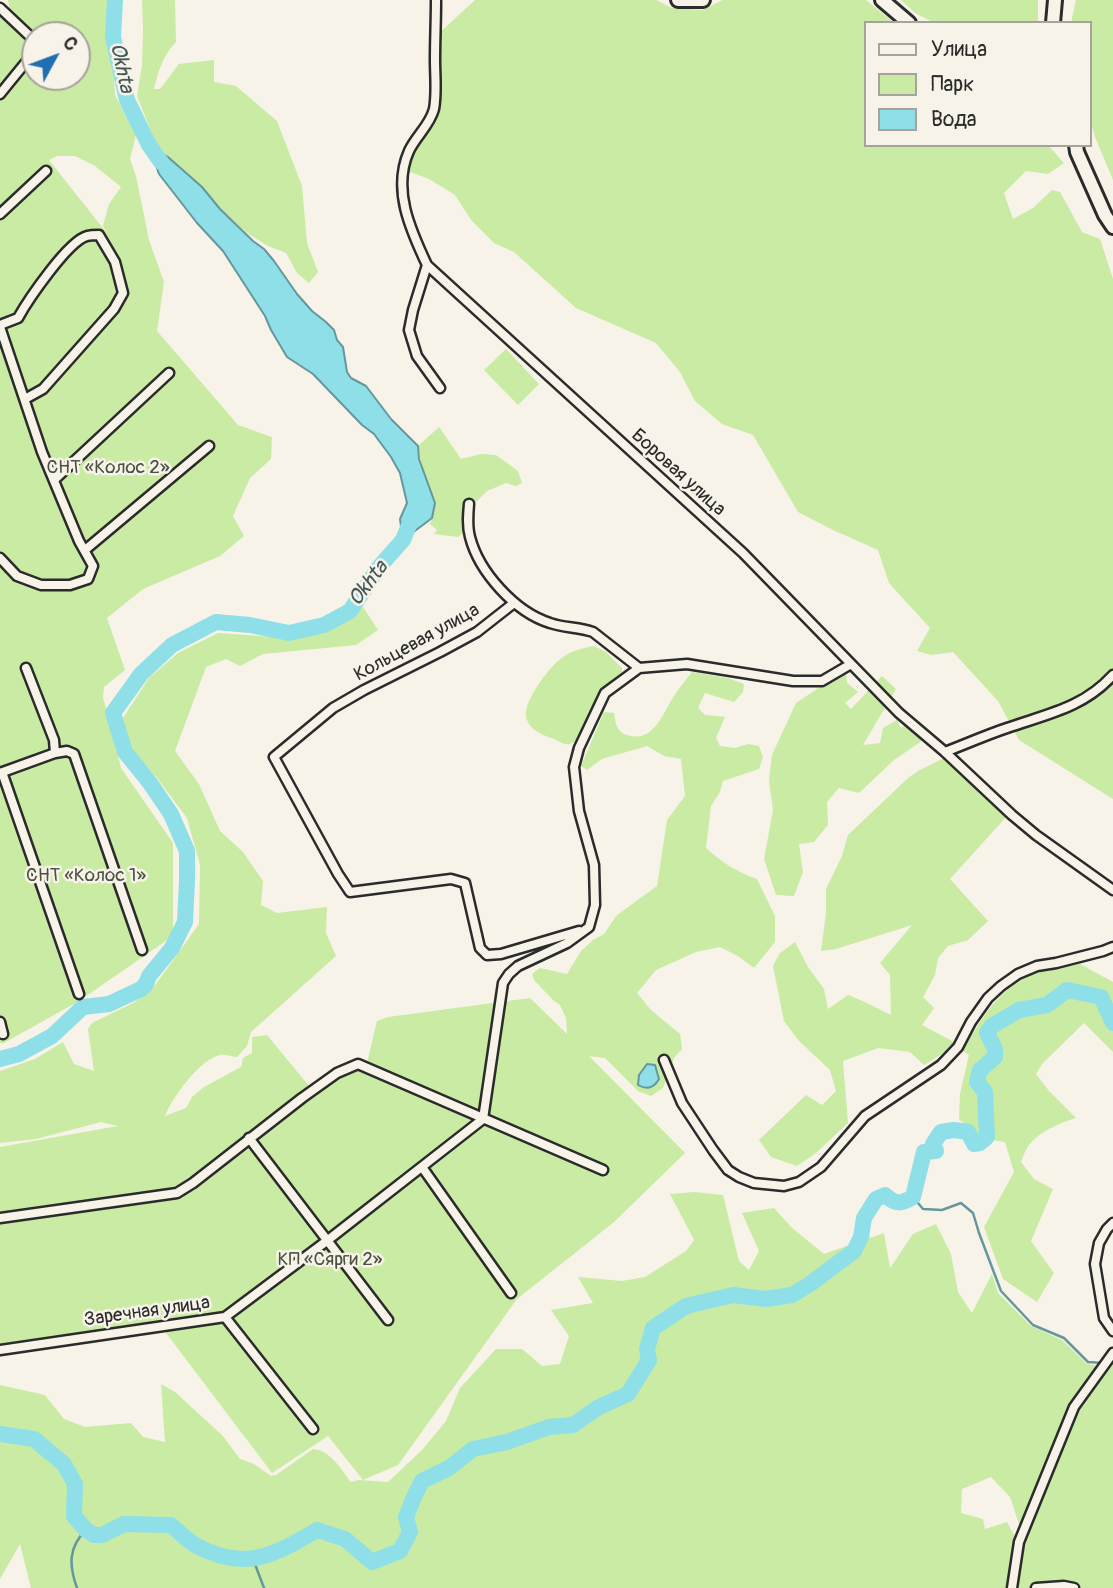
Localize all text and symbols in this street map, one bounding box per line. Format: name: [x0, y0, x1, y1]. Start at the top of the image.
north arrow: [21, 21, 91, 91]
legend: [864, 21, 1092, 147]
text: С: [57, 31, 83, 56]
text: Улица: [931, 36, 987, 63]
water label: Okhta: [103, 41, 139, 95]
text: Парк: [931, 71, 974, 98]
text: Вода: [931, 106, 977, 133]
street label: Боровая улица: [626, 425, 730, 521]
park label: СНТ «Колос 2»: [46, 457, 170, 479]
water label: Okhta: [344, 556, 394, 612]
street label: Кольцевая улица: [350, 599, 484, 687]
park label: СНТ «Колос 1»: [26, 865, 146, 887]
park label: КП «Сярги 2»: [278, 1249, 382, 1271]
street label: Заречная улица: [83, 1292, 211, 1332]

